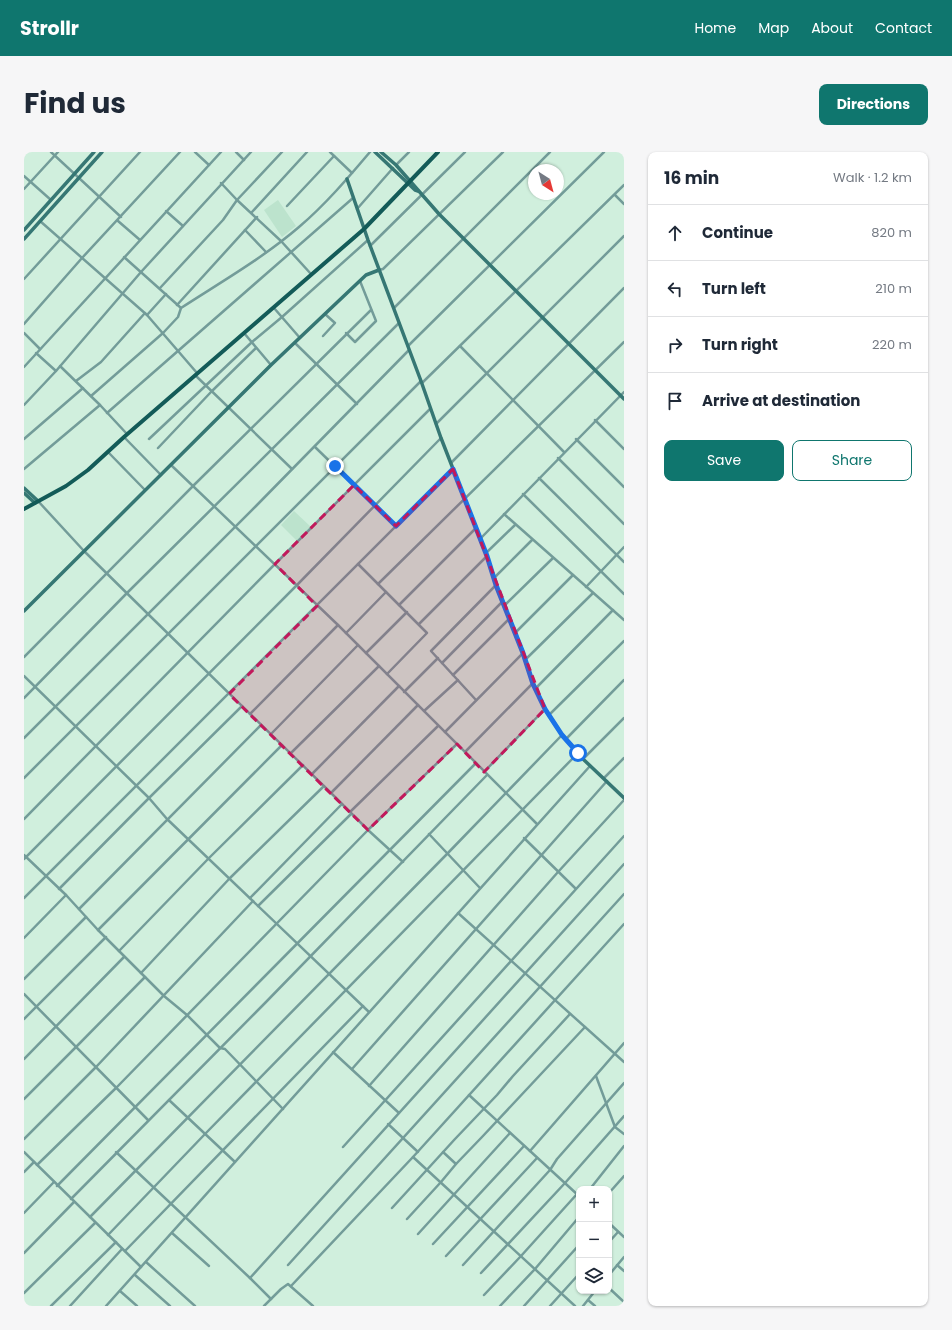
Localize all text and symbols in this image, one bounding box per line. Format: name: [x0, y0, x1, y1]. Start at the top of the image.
text: Strollr: [20, 15, 79, 42]
text: Home: [694, 18, 736, 38]
text: Map: [758, 18, 789, 38]
text: About: [811, 18, 853, 38]
text: Contact: [875, 18, 932, 38]
text: Find us: [24, 84, 126, 123]
button: Directions: [819, 84, 928, 125]
north arrow: [528, 164, 564, 200]
text: 16 min: [664, 166, 719, 190]
text: Walk · 1.2 km: [833, 168, 912, 187]
icon: ahead: [664, 222, 686, 244]
text: Continue: [702, 222, 773, 243]
text: 820 m: [871, 223, 912, 242]
icon: left: [664, 278, 686, 300]
text: Turn left: [702, 278, 766, 299]
text: 210 m: [875, 279, 912, 298]
icon: right: [664, 334, 686, 356]
text: Turn right: [702, 334, 778, 355]
text: 220 m: [872, 335, 912, 354]
icon: arrive: [664, 390, 686, 412]
text: Arrive at destination: [702, 390, 860, 411]
button: Save: [664, 440, 784, 481]
button: Share: [792, 440, 912, 481]
route end: [326, 457, 344, 475]
route start: [569, 744, 587, 762]
map controls: [576, 1186, 612, 1294]
button: +: [576, 1186, 612, 1222]
button: −: [576, 1222, 612, 1258]
button: layers: [576, 1258, 612, 1294]

